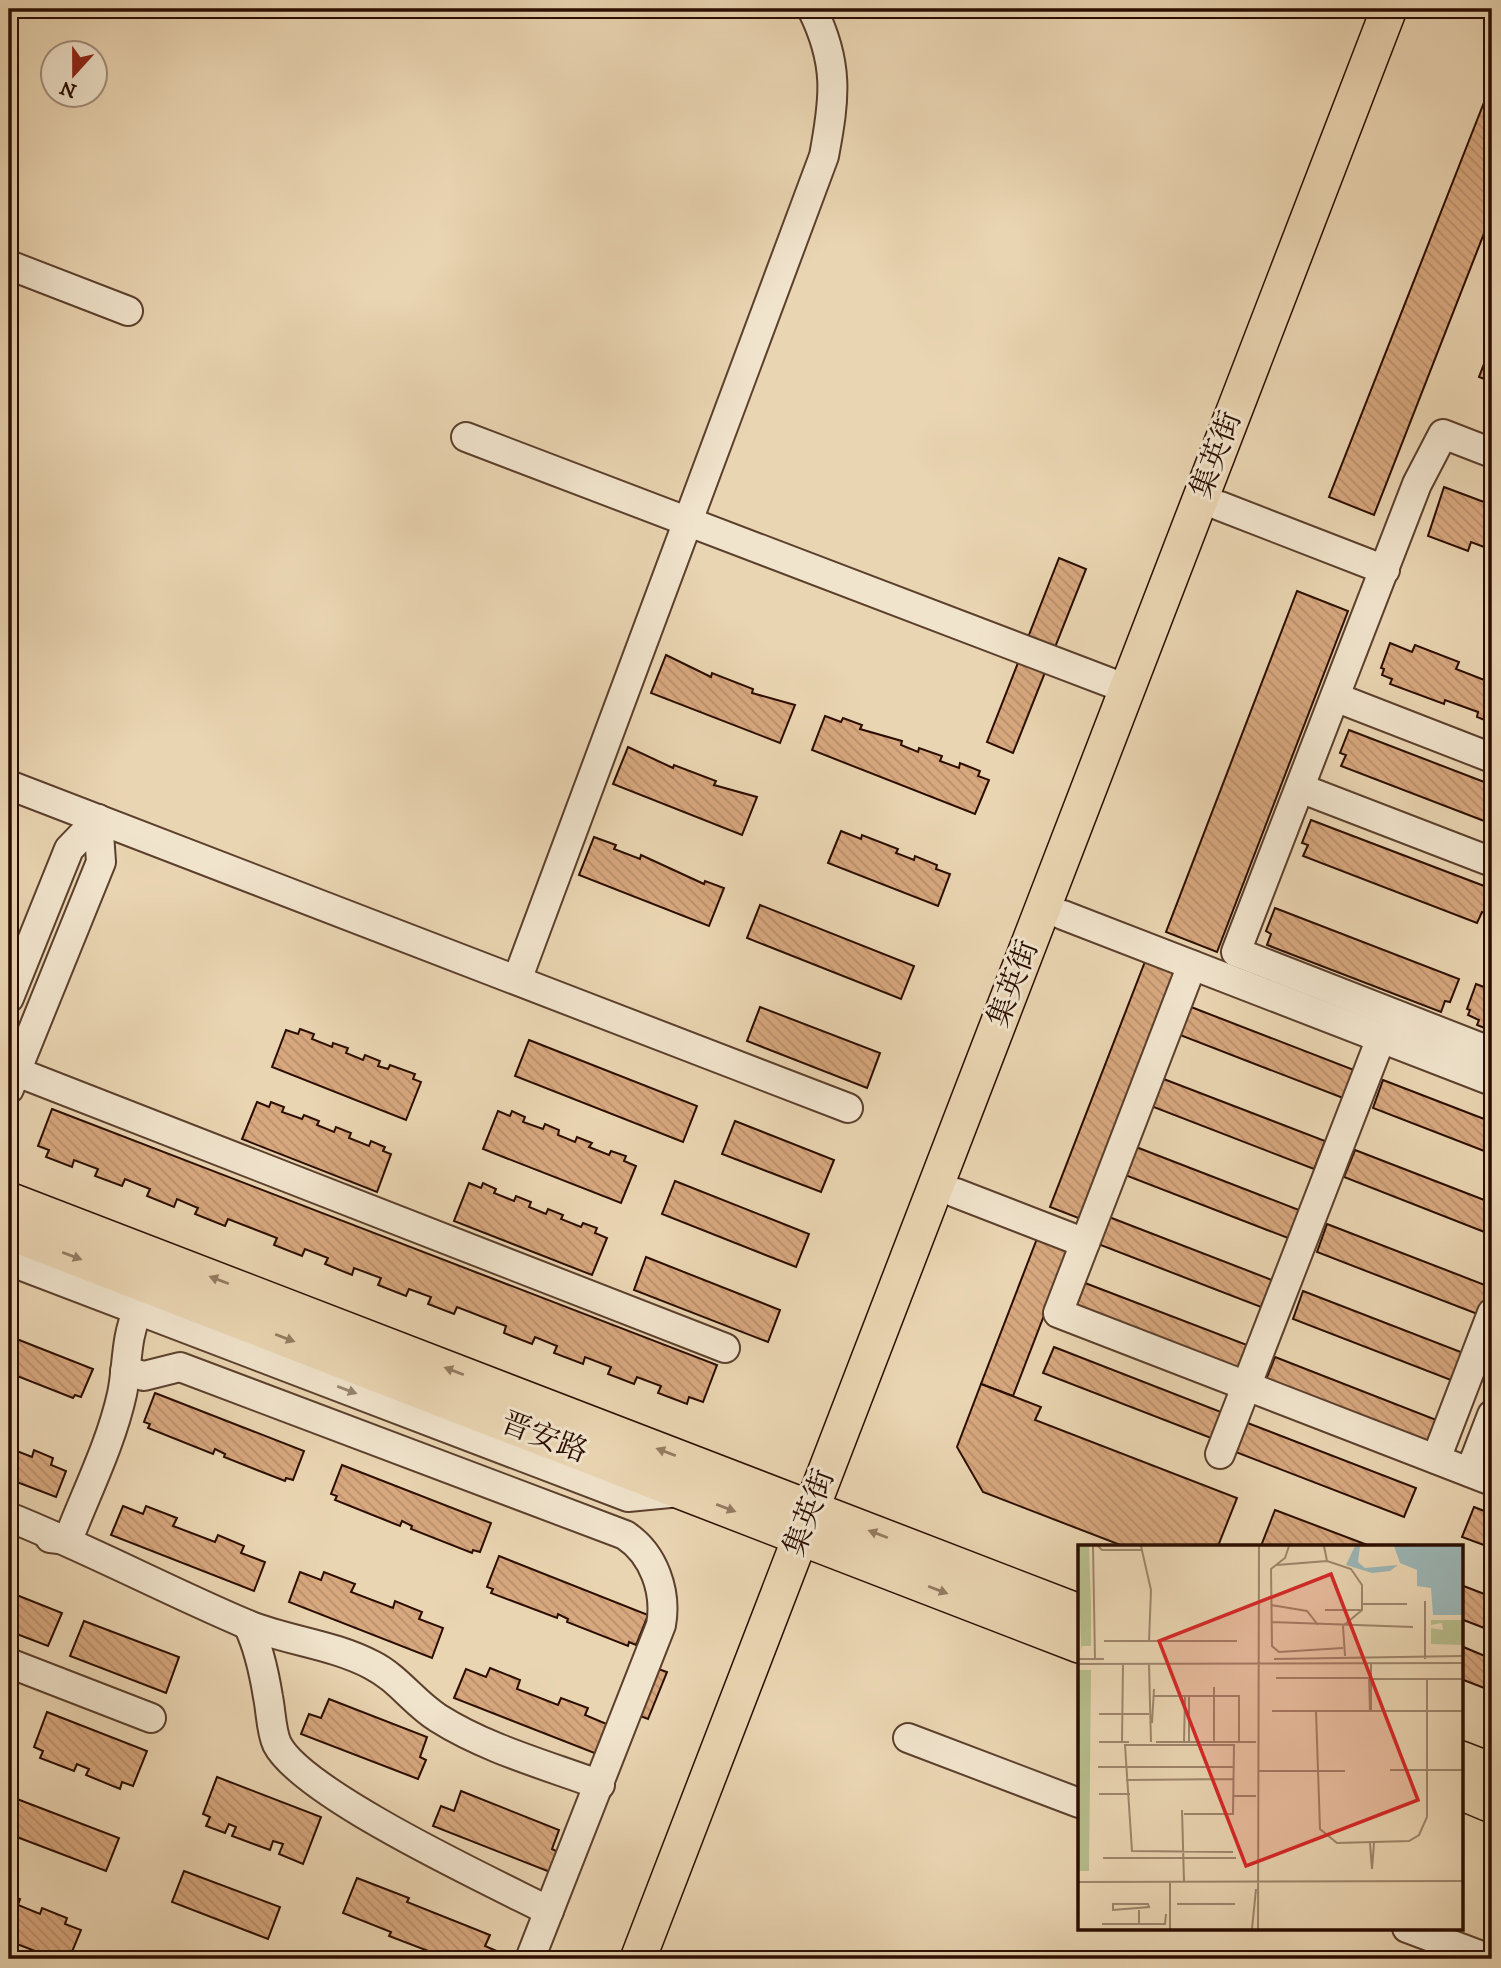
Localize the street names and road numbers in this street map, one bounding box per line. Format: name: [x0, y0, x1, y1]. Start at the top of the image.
street label: 集英街: [1184, 406, 1250, 504]
street label: 集英街: [981, 935, 1047, 1033]
street label: 晋安路: [495, 1405, 593, 1471]
street label: 集英街: [777, 1464, 843, 1562]

